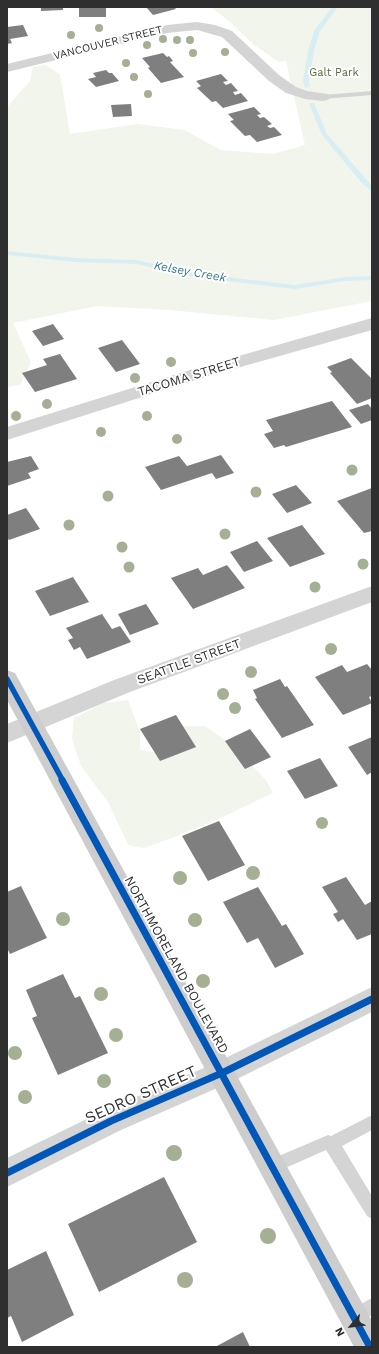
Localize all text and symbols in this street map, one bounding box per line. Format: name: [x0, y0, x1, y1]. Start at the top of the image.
street label: VANCOUVER STREET: [52, 23, 164, 63]
park label: Galt Park: [309, 66, 359, 80]
water label: Kelsey Creek: [153, 259, 227, 285]
street label: TACOMA STREET: [136, 354, 242, 400]
street label: SEATTLE STREET: [135, 636, 243, 688]
street label: NORTHMORELAND BOULEVARD: [121, 874, 231, 1056]
street label: SEDRO STREET: [82, 1062, 200, 1128]
north arrow: [331, 1306, 371, 1346]
text: N: [332, 1325, 348, 1339]

